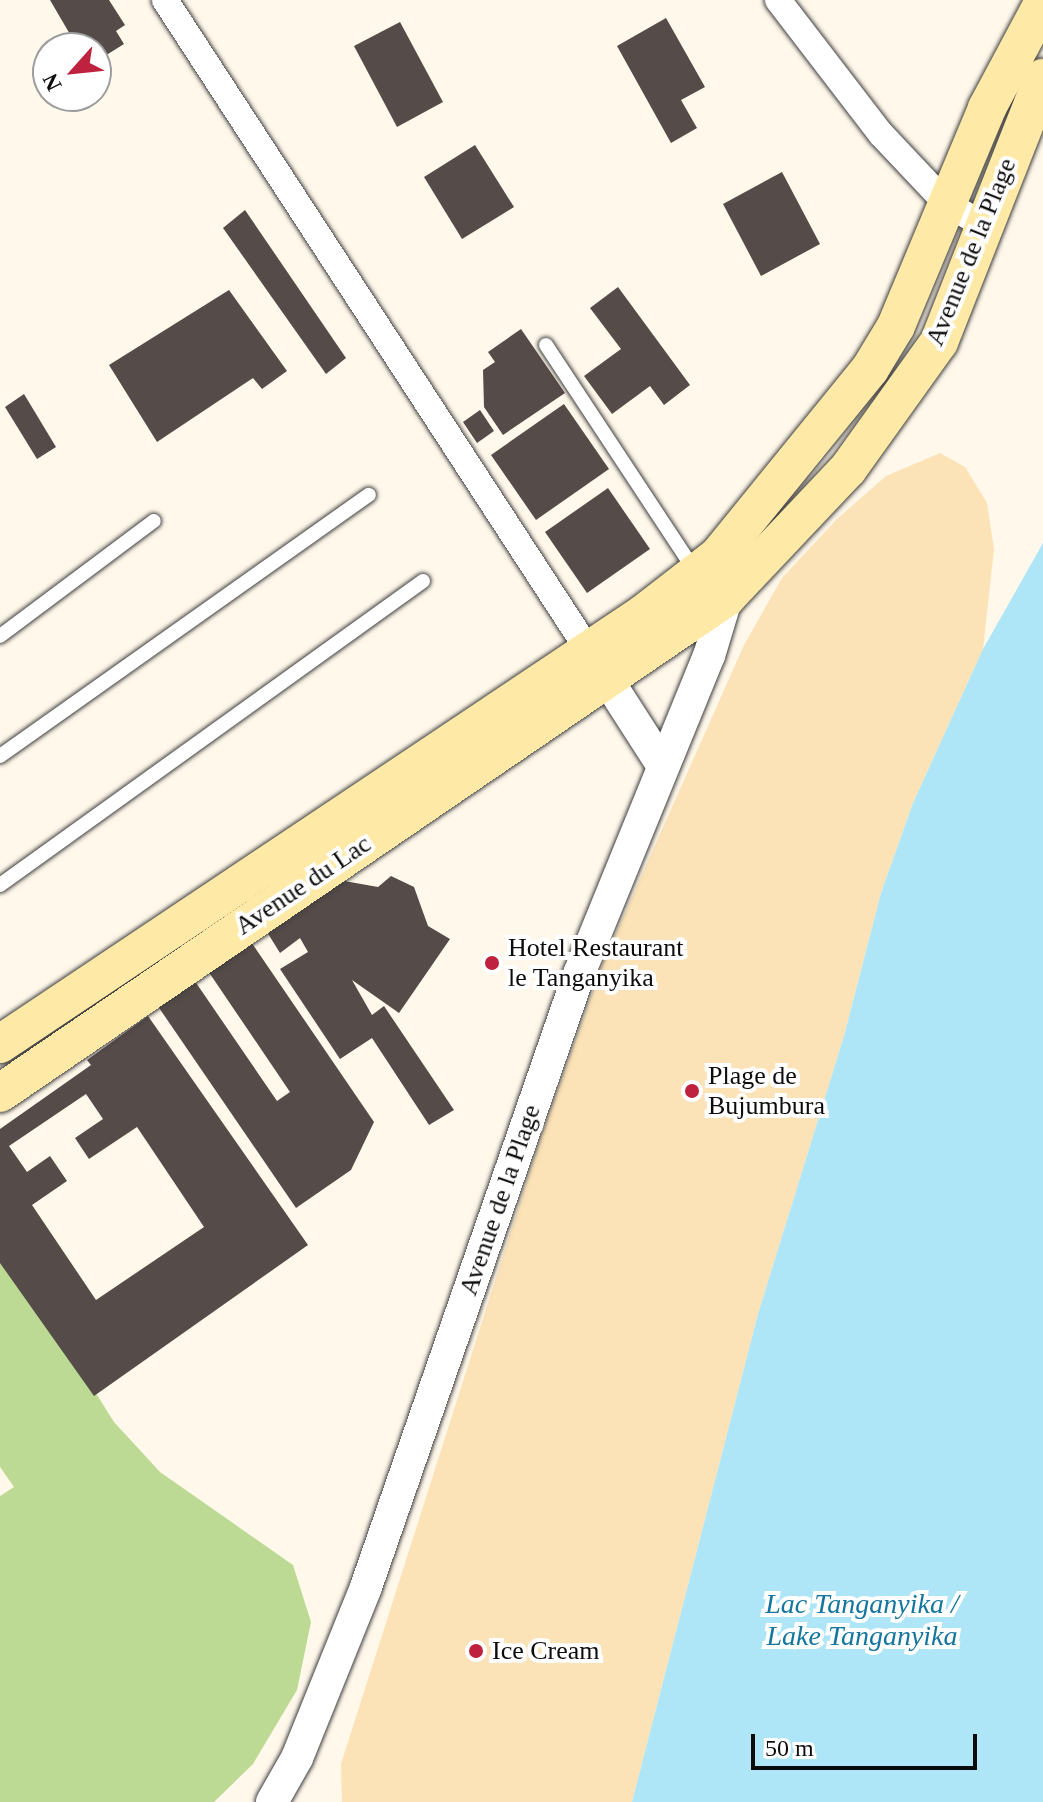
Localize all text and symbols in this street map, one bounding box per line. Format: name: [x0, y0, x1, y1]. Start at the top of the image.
north arrow: [32, 32, 112, 112]
text: N: [37, 69, 67, 95]
street label: Avenue de la Plage: [919, 154, 1023, 350]
street label: Avenue du Lac: [229, 828, 377, 942]
place label: Hotel Restaurant le Tanganyika: [508, 932, 683, 994]
marker: Hotel Restaurant le Tanganyika: [483, 954, 501, 972]
place label: Plage de Bujumbura: [708, 1060, 825, 1122]
marker: Plage de Bujumbura: [683, 1082, 701, 1100]
street label: Avenue de la Plage: [453, 1101, 547, 1299]
water label: Lac Tanganyika / Lake Tanganyika: [765, 1587, 959, 1653]
place label: Ice Cream: [492, 1635, 600, 1667]
marker: Ice Cream: [467, 1642, 485, 1660]
scale bar: [755, 1718, 981, 1768]
text: 50 m: [765, 1735, 814, 1761]

